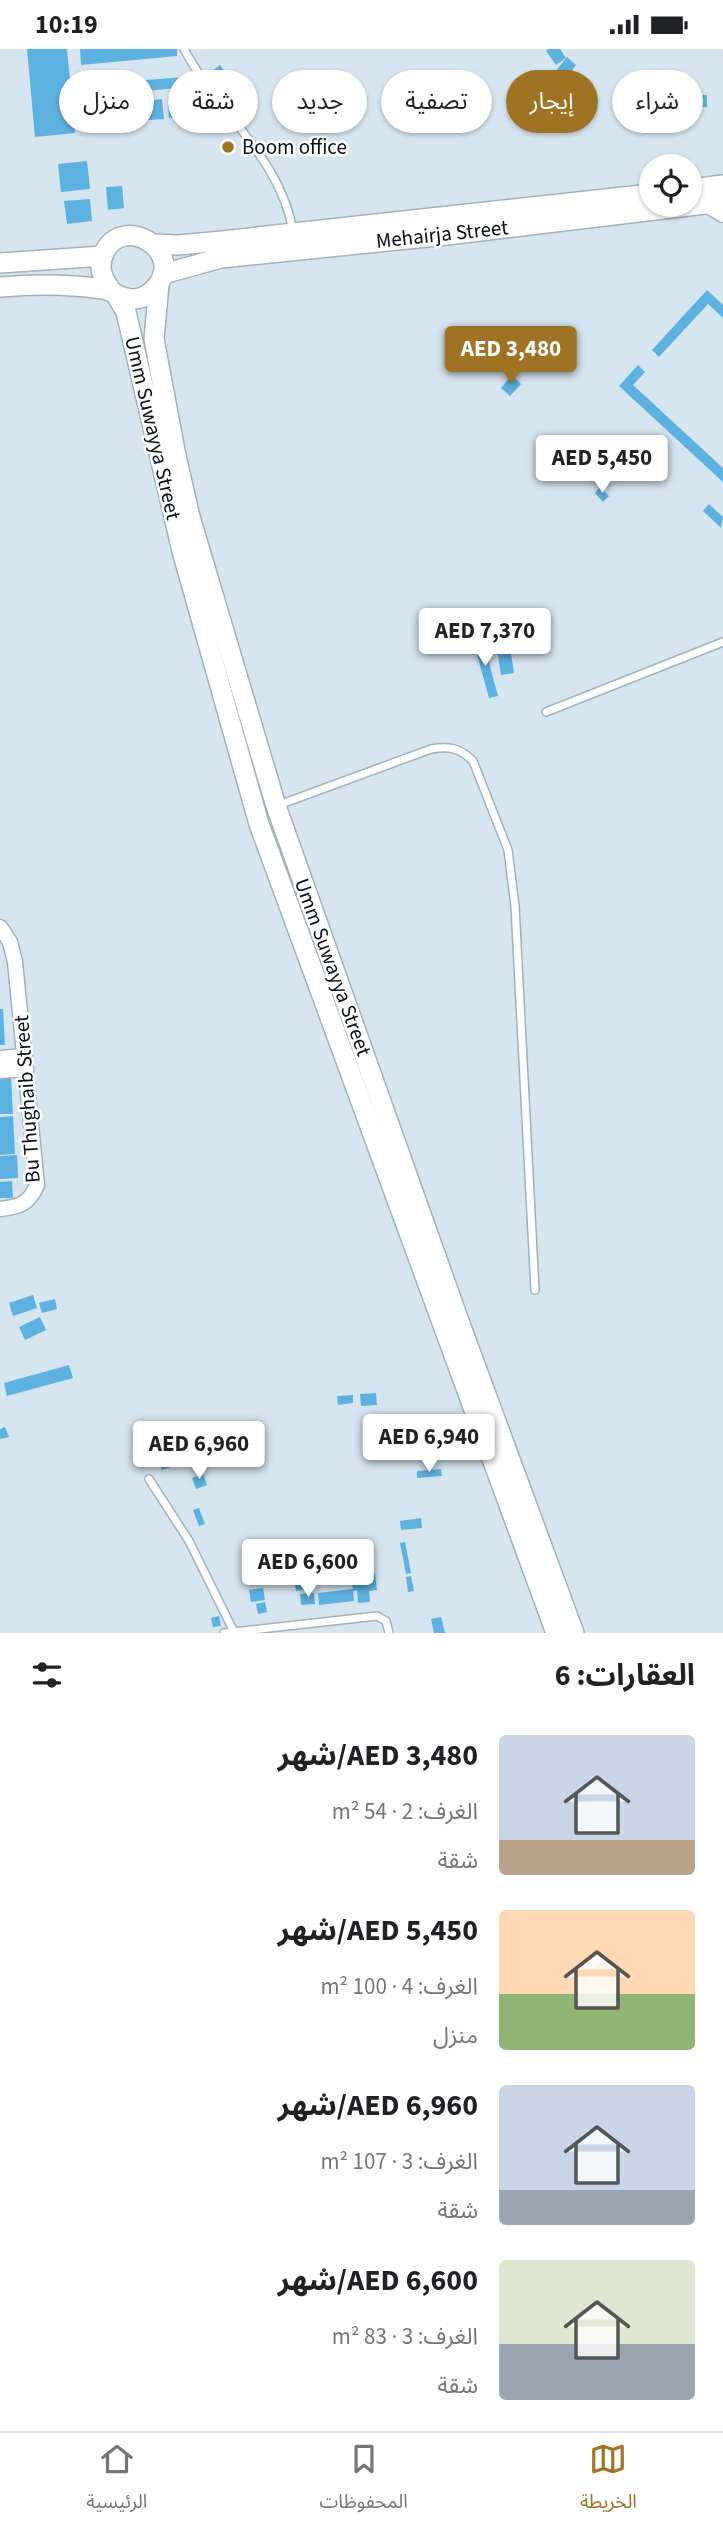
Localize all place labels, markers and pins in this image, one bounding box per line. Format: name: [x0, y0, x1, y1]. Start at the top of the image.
place label: Boom office: [242, 132, 347, 162]
marker: Boom office: [220, 139, 236, 155]
pin: AED 3,480: [431, 327, 591, 386]
pin: AED 5,450: [522, 435, 682, 495]
pin: AED 7,370: [405, 609, 565, 668]
pin: AED 6,940: [349, 1415, 509, 1474]
pin: AED 6,960: [119, 1421, 279, 1481]
pin: AED 6,600: [228, 1539, 388, 1599]

